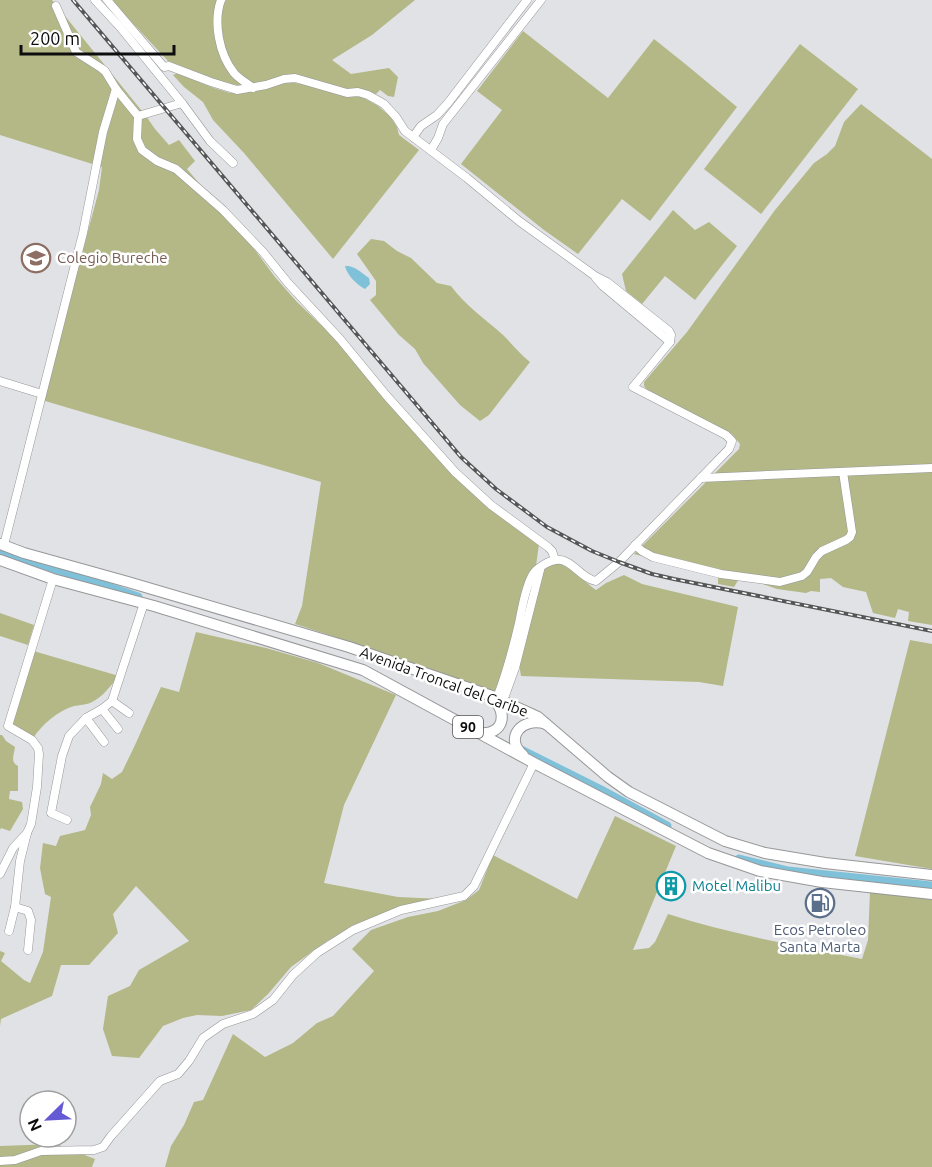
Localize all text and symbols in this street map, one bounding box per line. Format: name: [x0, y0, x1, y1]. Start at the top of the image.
scale bar: [21, 18, 174, 56]
text: 200 m: [30, 28, 80, 48]
school or university icon: Colegio Bureche: [20, 242, 52, 274]
place label: Colegio Bureche: [57, 249, 168, 266]
street label: Avenida Troncal del Caribe: [358, 643, 531, 720]
road number: 90: [453, 716, 483, 738]
building icon: Motel Malibu: [655, 870, 687, 902]
place label: Motel Malibu: [692, 877, 781, 894]
fuel station icon: Ecos Petroleo Santa Marta: [804, 887, 836, 919]
place label: Ecos Petroleo Santa Marta: [774, 921, 866, 955]
north arrow: [18, 1089, 78, 1149]
text: N: [24, 1116, 45, 1134]

